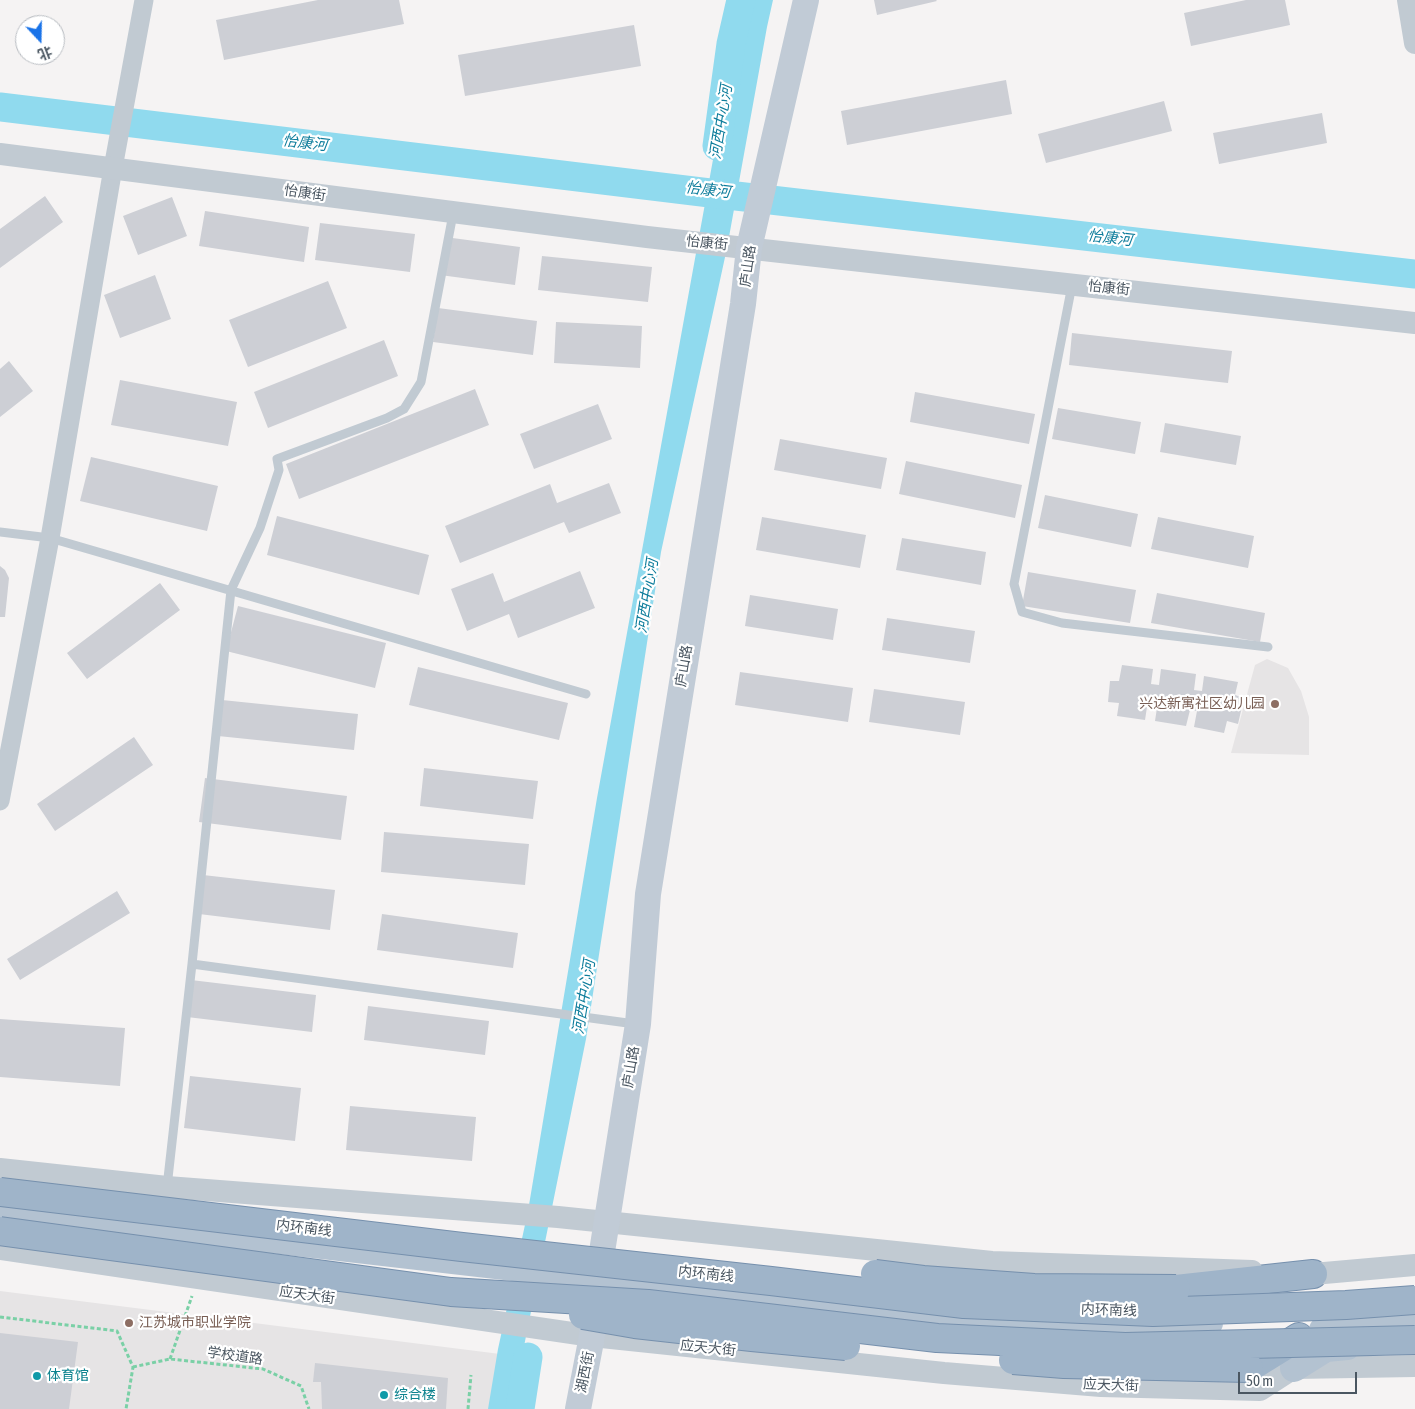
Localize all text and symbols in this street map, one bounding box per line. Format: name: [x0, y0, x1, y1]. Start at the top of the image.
north arrow: [15, 15, 65, 65]
text: 北: [36, 43, 54, 63]
water label: 河西中心河: [706, 84, 736, 160]
water label: 怡康河: [282, 131, 328, 155]
water label: 怡康河: [685, 178, 731, 202]
street label: 怡康街: [283, 182, 327, 204]
water label: 怡康河: [1087, 226, 1133, 250]
street label: 怡康街: [685, 232, 729, 254]
street label: 庐山路: [737, 244, 759, 288]
street label: 怡康街: [1087, 277, 1131, 299]
water label: 河西中心河: [632, 558, 662, 634]
street label: 庐山路: [672, 644, 696, 688]
place label: 兴达新寓社区幼儿园: [1139, 696, 1265, 712]
marker: 兴达新寓社区幼儿园: [1269, 698, 1281, 710]
water label: 河西中心河: [569, 959, 599, 1035]
street label: 庐山路: [619, 1045, 643, 1089]
street label: 内环南线: [275, 1216, 333, 1240]
street label: 内环南线: [677, 1263, 735, 1285]
street label: 应天大街: [278, 1283, 336, 1307]
street label: 内环南线: [1081, 1301, 1137, 1319]
place label: 江苏城市职业学院: [139, 1315, 251, 1331]
marker: 江苏城市职业学院: [123, 1317, 135, 1329]
street label: 应天大街: [679, 1337, 737, 1359]
street label: 学校道路: [206, 1344, 264, 1368]
street label: 湖西街: [573, 1350, 597, 1394]
scale bar: [1240, 1362, 1359, 1394]
place label: 体育馆: [47, 1368, 89, 1384]
marker: 体育馆: [31, 1370, 43, 1382]
text: 50 m: [1246, 1372, 1273, 1389]
street label: 应天大街: [1083, 1376, 1139, 1394]
place label: 综合楼: [394, 1387, 436, 1403]
marker: 综合楼: [378, 1389, 390, 1401]

